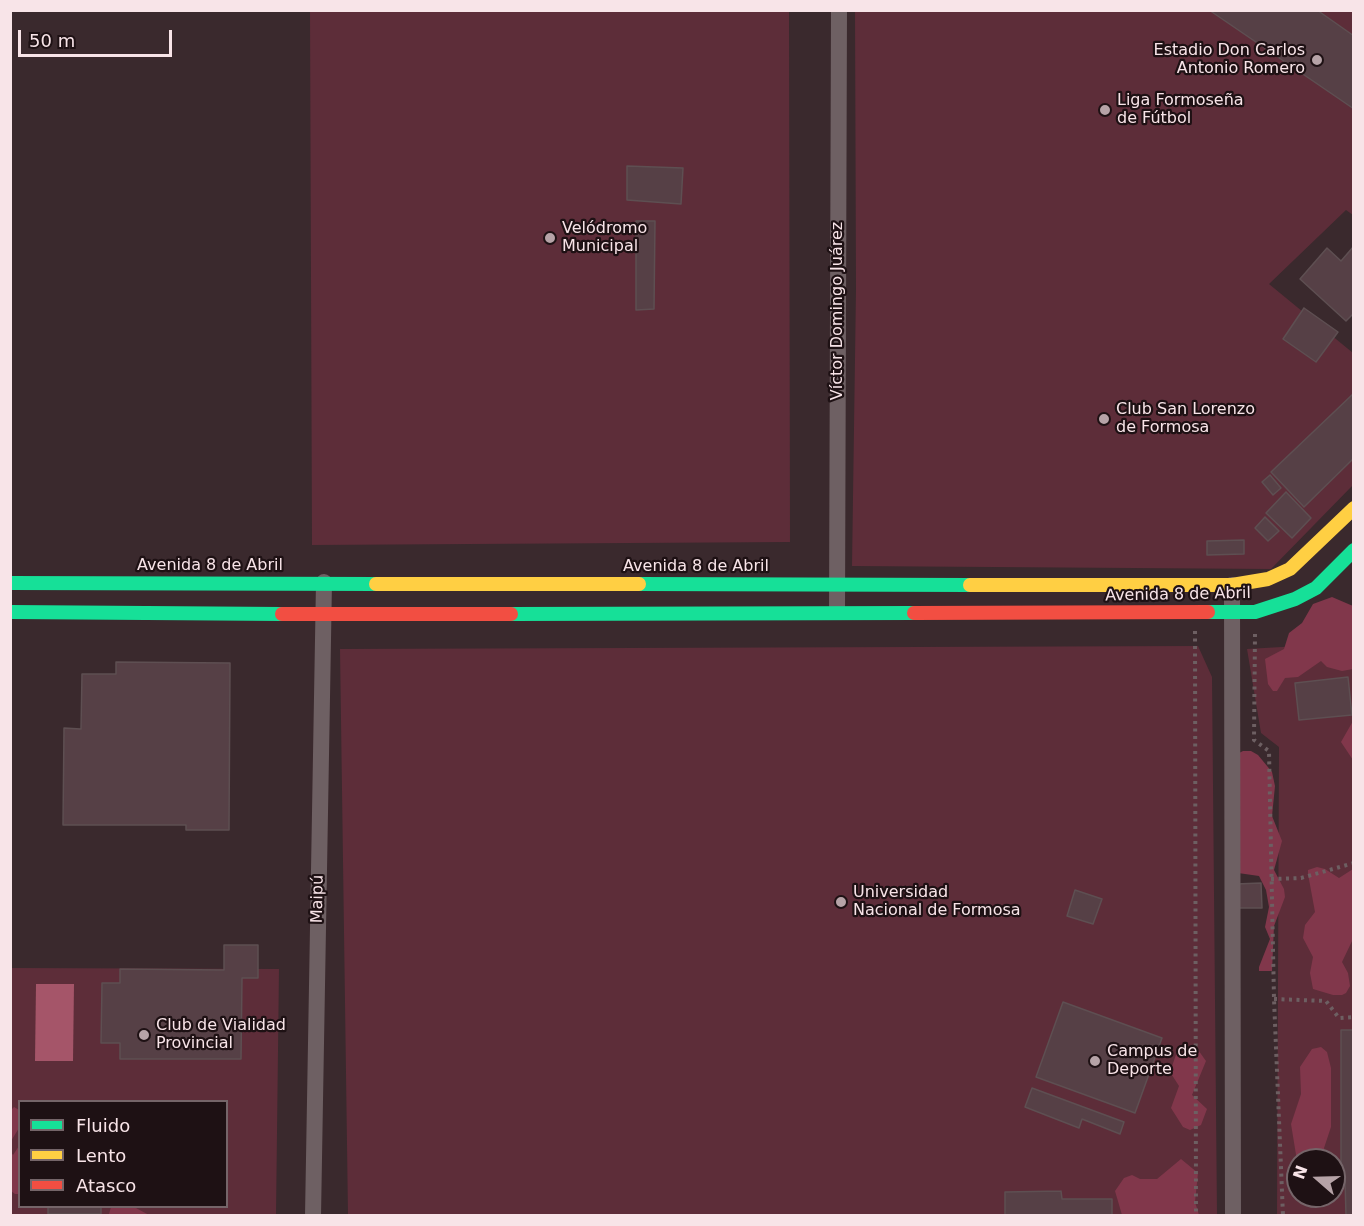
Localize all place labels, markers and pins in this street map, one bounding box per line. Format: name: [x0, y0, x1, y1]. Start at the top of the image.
place label: Estadio Don Carlos Antonio Romero: [1154, 41, 1305, 79]
marker: Estadio Don Carlos Antonio Romero: [1310, 53, 1324, 67]
place label: Liga Formoseña de Fútbol: [1117, 91, 1244, 129]
marker: Liga Formoseña de Fútbol: [1098, 103, 1112, 117]
place label: Velódromo Municipal: [562, 219, 647, 257]
marker: Velódromo Municipal: [543, 231, 557, 245]
place label: Club San Lorenzo de Formosa: [1116, 400, 1255, 438]
marker: Club San Lorenzo de Formosa: [1097, 412, 1111, 426]
place label: Universidad Nacional de Formosa: [853, 883, 1021, 921]
marker: Universidad Nacional de Formosa: [834, 895, 848, 909]
place label: Club de Vialidad Provincial: [156, 1016, 286, 1054]
marker: Club de Vialidad Provincial: [137, 1028, 151, 1042]
place label: Campus de Deporte: [1107, 1042, 1197, 1080]
marker: Campus de Deporte: [1088, 1054, 1102, 1068]

